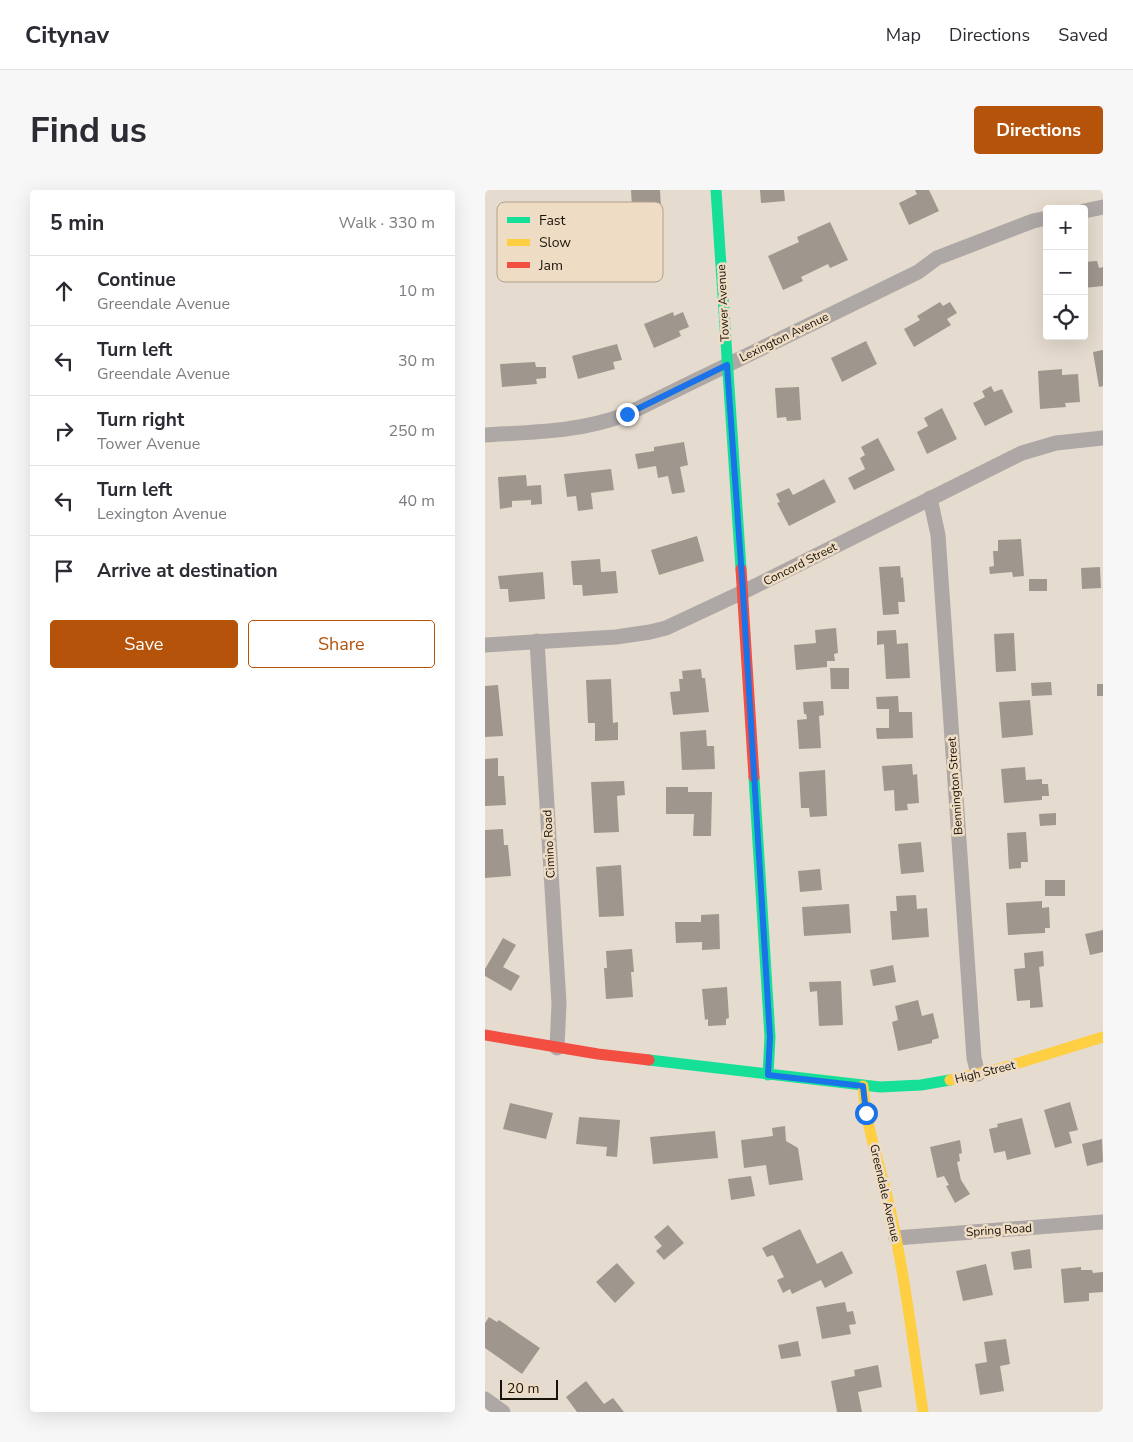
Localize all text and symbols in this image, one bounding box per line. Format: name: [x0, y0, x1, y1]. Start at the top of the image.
text: Citynav: [25, 19, 109, 51]
text: Map: [886, 23, 921, 47]
text: Directions: [949, 23, 1030, 47]
text: Saved: [1058, 23, 1108, 47]
button: Directions: [974, 106, 1103, 154]
text: Find us: [30, 107, 147, 154]
legend: [497, 202, 663, 282]
map controls: [1043, 205, 1088, 340]
button: +: [1043, 205, 1088, 250]
text: 5 min: [50, 209, 104, 237]
text: Fast: [539, 211, 565, 230]
text: Walk · 330 m: [339, 212, 435, 234]
text: Slow: [539, 233, 571, 252]
button: −: [1043, 250, 1088, 295]
text: Jam: [538, 256, 563, 275]
street label: Tower Avenue: [713, 264, 733, 342]
text: Continue: [97, 267, 176, 293]
icon: ahead: [50, 277, 78, 305]
text: 10 m: [398, 280, 435, 302]
text: Greendale Avenue: [97, 293, 230, 315]
button: locate: [1043, 295, 1088, 340]
street label: Lexington Avenue: [737, 308, 831, 366]
text: Turn left: [97, 337, 172, 363]
icon: left: [50, 347, 78, 375]
text: 30 m: [398, 350, 435, 372]
text: Greendale Avenue: [97, 363, 230, 385]
route end: [616, 403, 639, 426]
text: Turn right: [97, 407, 184, 433]
icon: right: [50, 417, 78, 445]
text: 250 m: [388, 420, 435, 442]
text: Tower Avenue: [97, 433, 200, 455]
text: Turn left: [97, 477, 172, 503]
icon: left: [50, 487, 78, 515]
text: 40 m: [398, 490, 435, 512]
text: Lexington Avenue: [97, 503, 227, 525]
street label: Concord Street: [761, 538, 840, 589]
icon: arrive: [50, 557, 78, 585]
text: Arrive at destination: [97, 558, 278, 584]
button: Save: [50, 620, 238, 668]
button: Share: [248, 620, 435, 668]
street label: Bennington Street: [944, 736, 966, 836]
street label: Cimino Road: [539, 809, 559, 879]
street label: High Street: [953, 1057, 1018, 1087]
route start: [855, 1102, 878, 1125]
street label: Greendale Avenue: [866, 1143, 904, 1243]
street label: Spring Road: [965, 1220, 1033, 1240]
scale bar: [500, 1377, 557, 1400]
text: 20 m: [507, 1379, 539, 1398]

